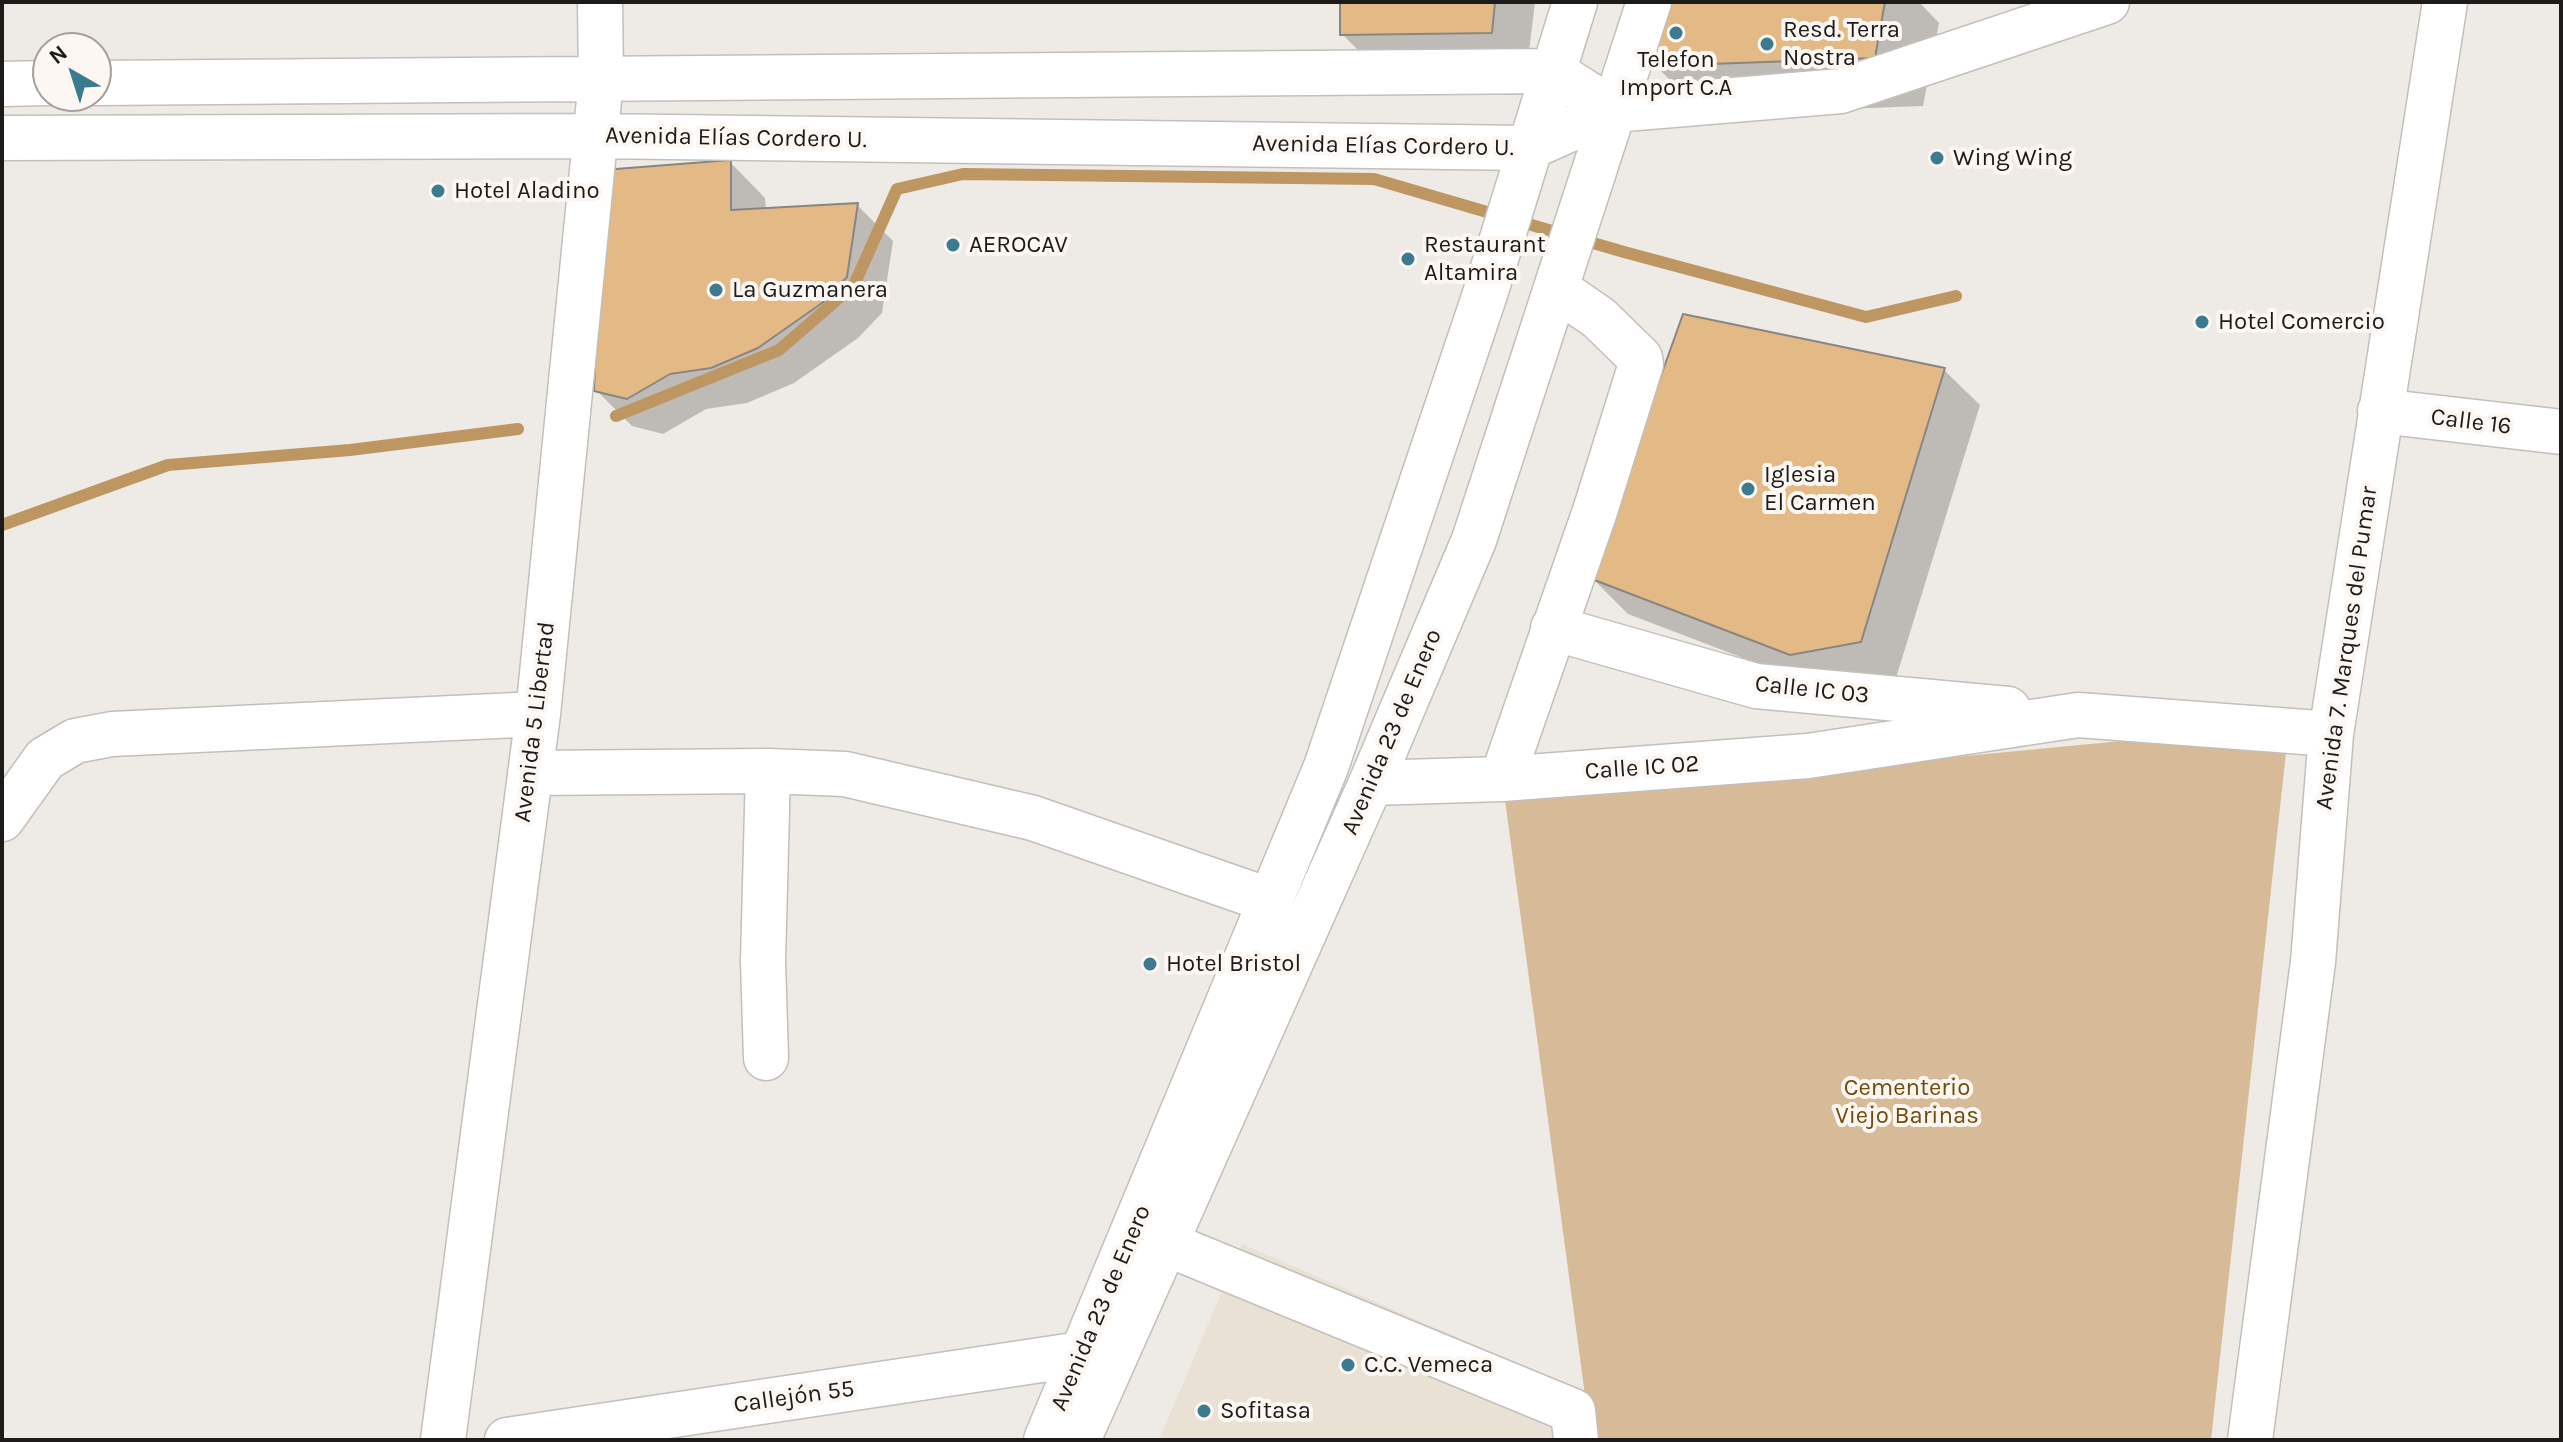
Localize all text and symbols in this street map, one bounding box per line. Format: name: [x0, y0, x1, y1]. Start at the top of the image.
place label: Resd. Terra Nostra: [1783, 16, 1900, 72]
marker: Telefon Import C.A: [1667, 24, 1685, 42]
north arrow: [32, 32, 112, 112]
marker: Resd. Terra Nostra: [1758, 35, 1776, 53]
text: N: [44, 40, 72, 70]
place label: Telefon Import C.A: [1620, 46, 1732, 102]
street label: Avenida Elías Cordero U.: [605, 121, 867, 155]
street label: Avenida Elías Cordero U.: [1252, 129, 1514, 163]
place label: Wing Wing: [1953, 144, 2072, 172]
marker: Wing Wing: [1928, 149, 1946, 167]
place label: Hotel Aladino: [454, 177, 600, 205]
marker: Hotel Aladino: [429, 182, 447, 200]
place label: AEROCAV: [969, 231, 1068, 259]
place label: Restaurant Altamira: [1424, 231, 1546, 287]
marker: AEROCAV: [944, 236, 962, 254]
marker: Restaurant Altamira: [1399, 250, 1417, 268]
place label: La Guzmanera: [732, 276, 888, 304]
marker: La Guzmanera: [707, 281, 725, 299]
place label: Hotel Comercio: [2218, 308, 2385, 336]
marker: Hotel Comercio: [2193, 313, 2211, 331]
street label: Calle 16: [2429, 403, 2513, 441]
place label: Iglesia El Carmen: [1764, 461, 1876, 517]
marker: Iglesia El Carmen: [1739, 480, 1757, 498]
street label: Avenida 7. Marques del Pumar: [2310, 484, 2384, 812]
street label: Avenida 5 Libertad: [508, 620, 562, 824]
street label: Avenida 23 de Enero: [1336, 625, 1448, 839]
street label: Calle IC 03: [1753, 670, 1871, 710]
street label: Calle IC 02: [1584, 750, 1700, 786]
place label: Hotel Bristol: [1166, 950, 1301, 978]
marker: Hotel Bristol: [1141, 955, 1159, 973]
park label: Cementerio Viejo Barinas: [1835, 1074, 1979, 1130]
street label: Avenida 23 de Enero: [1045, 1201, 1157, 1415]
place label: C.C. Vemeca: [1364, 1351, 1493, 1379]
marker: C.C. Vemeca: [1339, 1356, 1357, 1374]
street label: Callejón 55: [732, 1374, 856, 1420]
place label: Sofitasa: [1220, 1397, 1311, 1425]
marker: Sofitasa: [1195, 1402, 1213, 1420]

